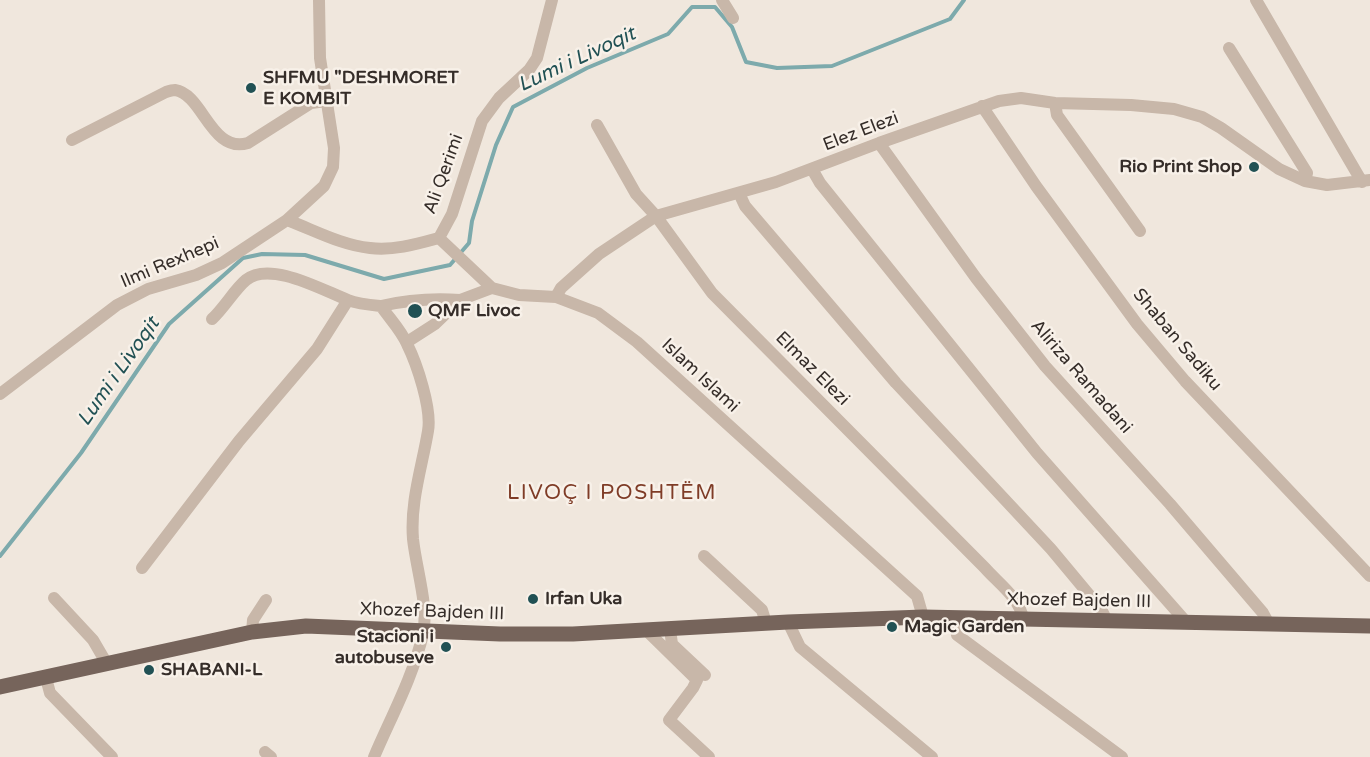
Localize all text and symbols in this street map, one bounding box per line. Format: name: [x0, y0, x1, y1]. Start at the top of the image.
water label: Lumi i Livoqit: [514, 22, 640, 98]
place label: SHFMU "DESHMORET E KOMBIT: [263, 67, 459, 110]
marker: SHFMU "DESHMORET E KOMBIT: [244, 81, 258, 95]
street label: Elez Elezi: [820, 108, 902, 156]
street label: Ali Qerimi: [420, 131, 468, 217]
place label: Rio Print Shop: [1119, 156, 1242, 178]
marker: Rio Print Shop: [1247, 160, 1261, 174]
street label: Ilmi Rexhepi: [118, 233, 222, 293]
street label: Shaban Sadiku: [1128, 284, 1226, 396]
place label: QMF Livoc: [428, 300, 520, 322]
marker: QMF Livoc: [406, 302, 424, 320]
water label: Lumi i Livoqit: [73, 313, 165, 431]
street label: Aliriza Ramadani: [1026, 316, 1136, 438]
street label: Elmaz Elezi: [770, 327, 854, 411]
street label: Islam Islami: [657, 334, 743, 418]
district label: LIVOÇ I POSHTËM: [507, 480, 717, 506]
place label: Irfan Uka: [545, 588, 622, 610]
street label: Xhozef Bajden III: [1007, 589, 1151, 613]
marker: Irfan Uka: [526, 592, 540, 606]
street label: Xhozef Bajden III: [359, 599, 505, 625]
place label: Magic Garden: [904, 616, 1024, 638]
marker: Magic Garden: [885, 620, 899, 634]
place label: Stacioni i autobuseve: [335, 626, 434, 668]
marker: Stacioni i autobuseve: [439, 640, 453, 654]
place label: SHABANI-L: [161, 659, 262, 681]
marker: SHABANI-L: [142, 663, 156, 677]

